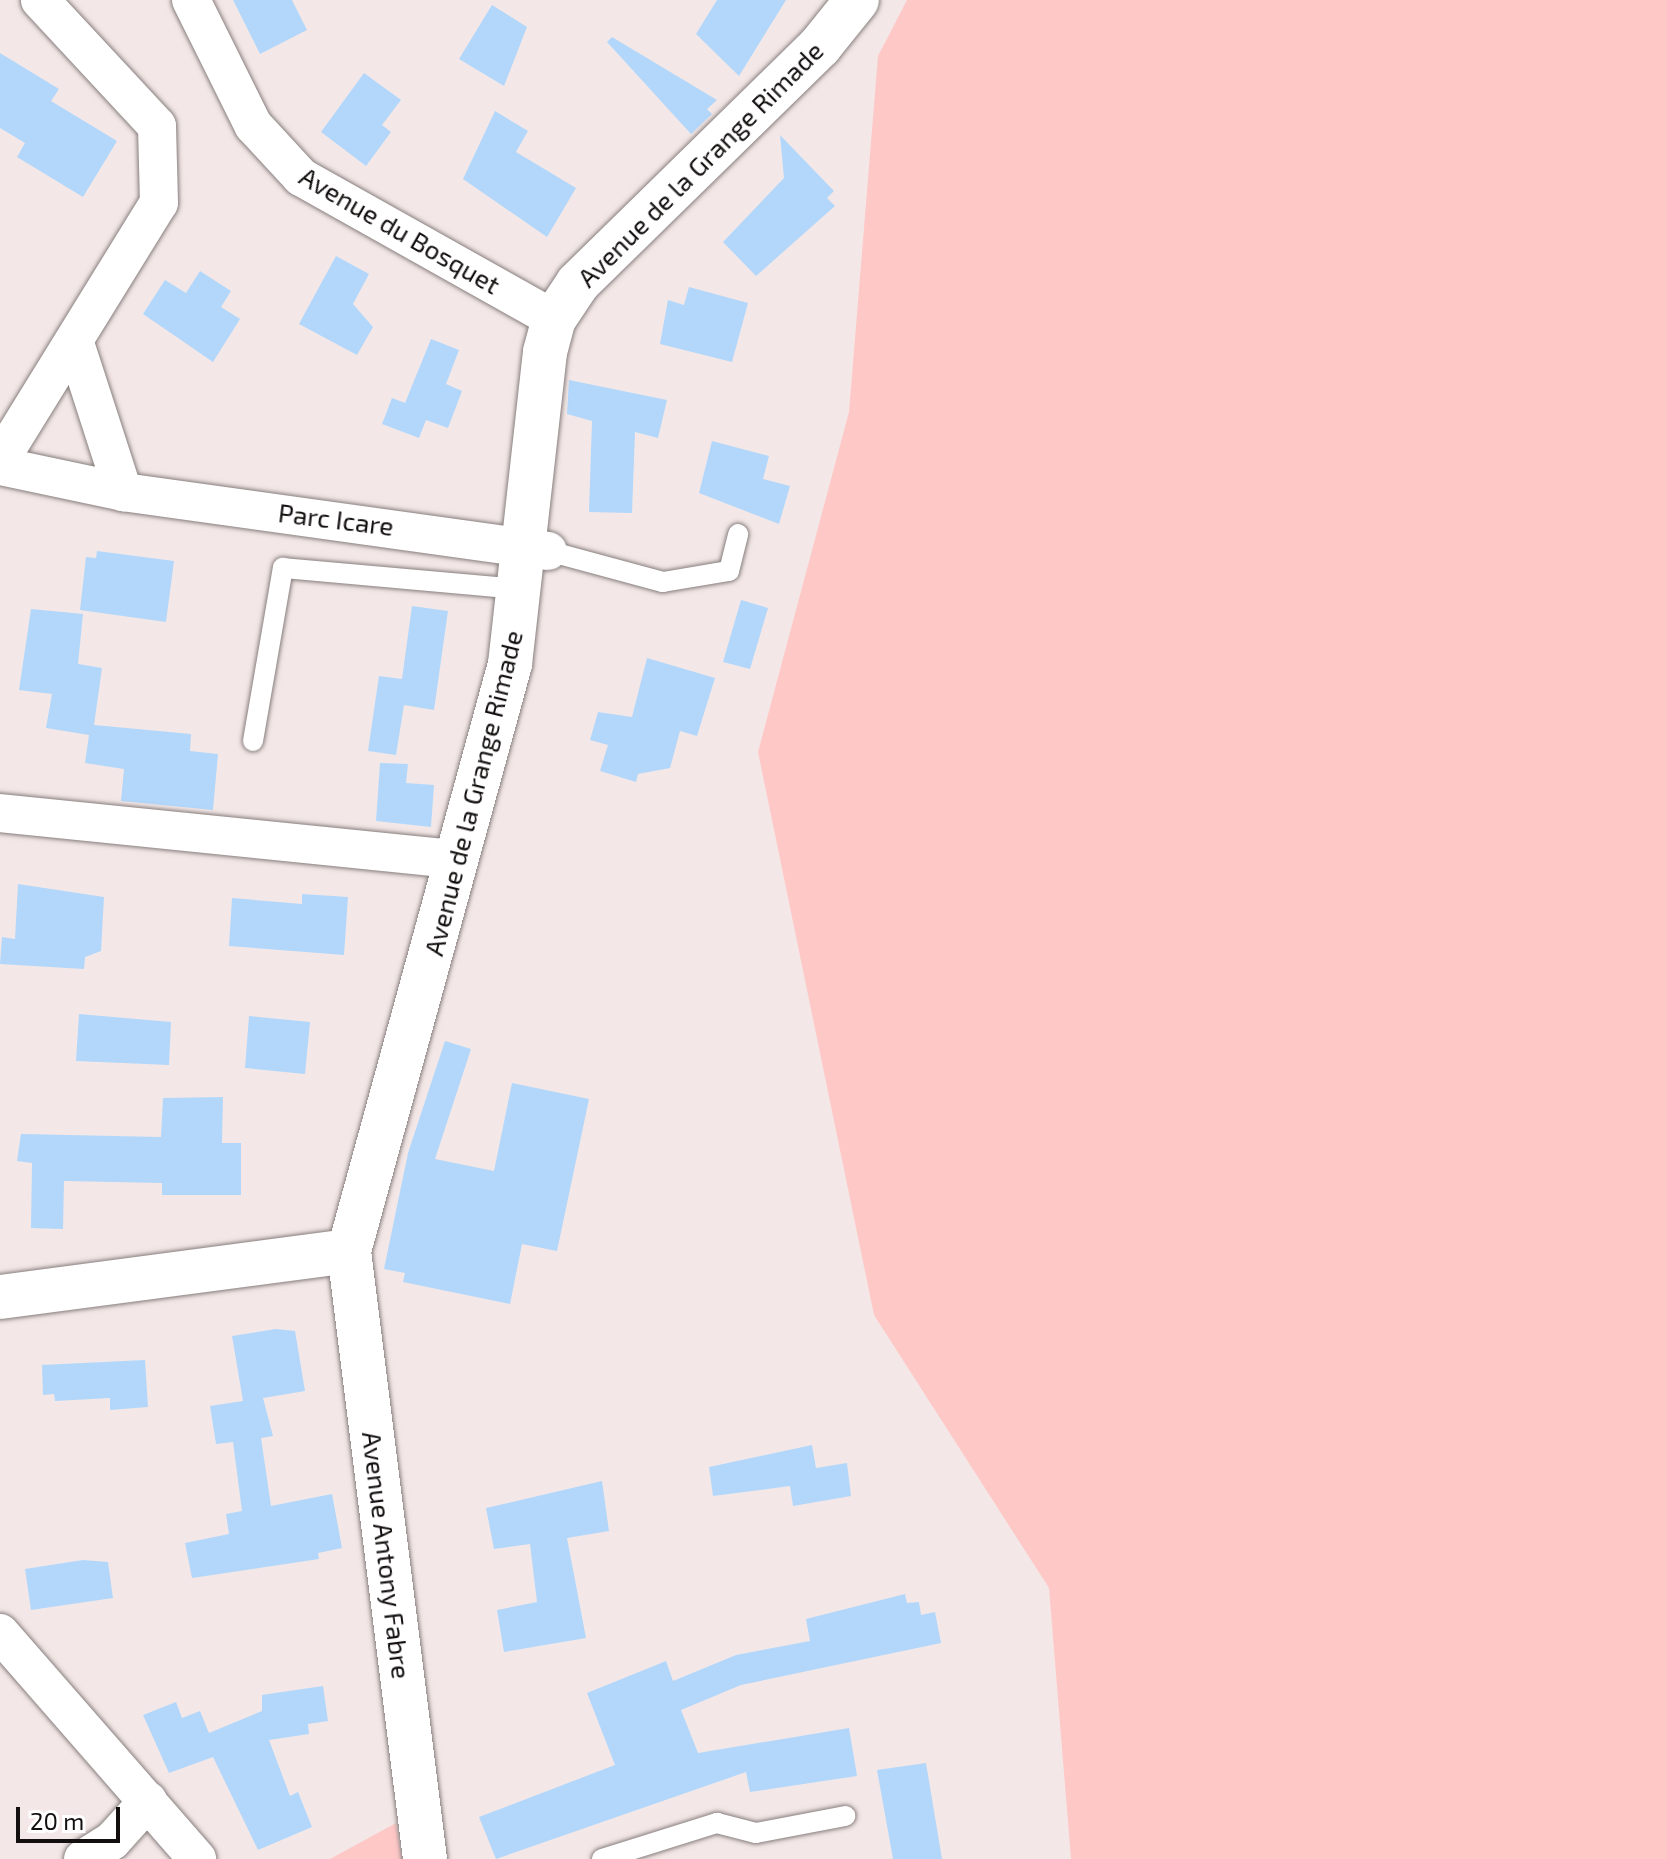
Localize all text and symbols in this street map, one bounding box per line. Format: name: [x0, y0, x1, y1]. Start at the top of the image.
street label: Avenue de la Grange Rimade: [571, 35, 829, 293]
street label: Avenue du Bosquet: [294, 160, 506, 300]
street label: Parc Icare: [277, 496, 395, 542]
street label: Avenue de la Grange Rimade: [417, 627, 529, 959]
street label: Avenue Antony Fabre: [356, 1429, 418, 1681]
scale bar: [20, 1791, 124, 1841]
text: 20 m: [30, 1806, 84, 1835]

